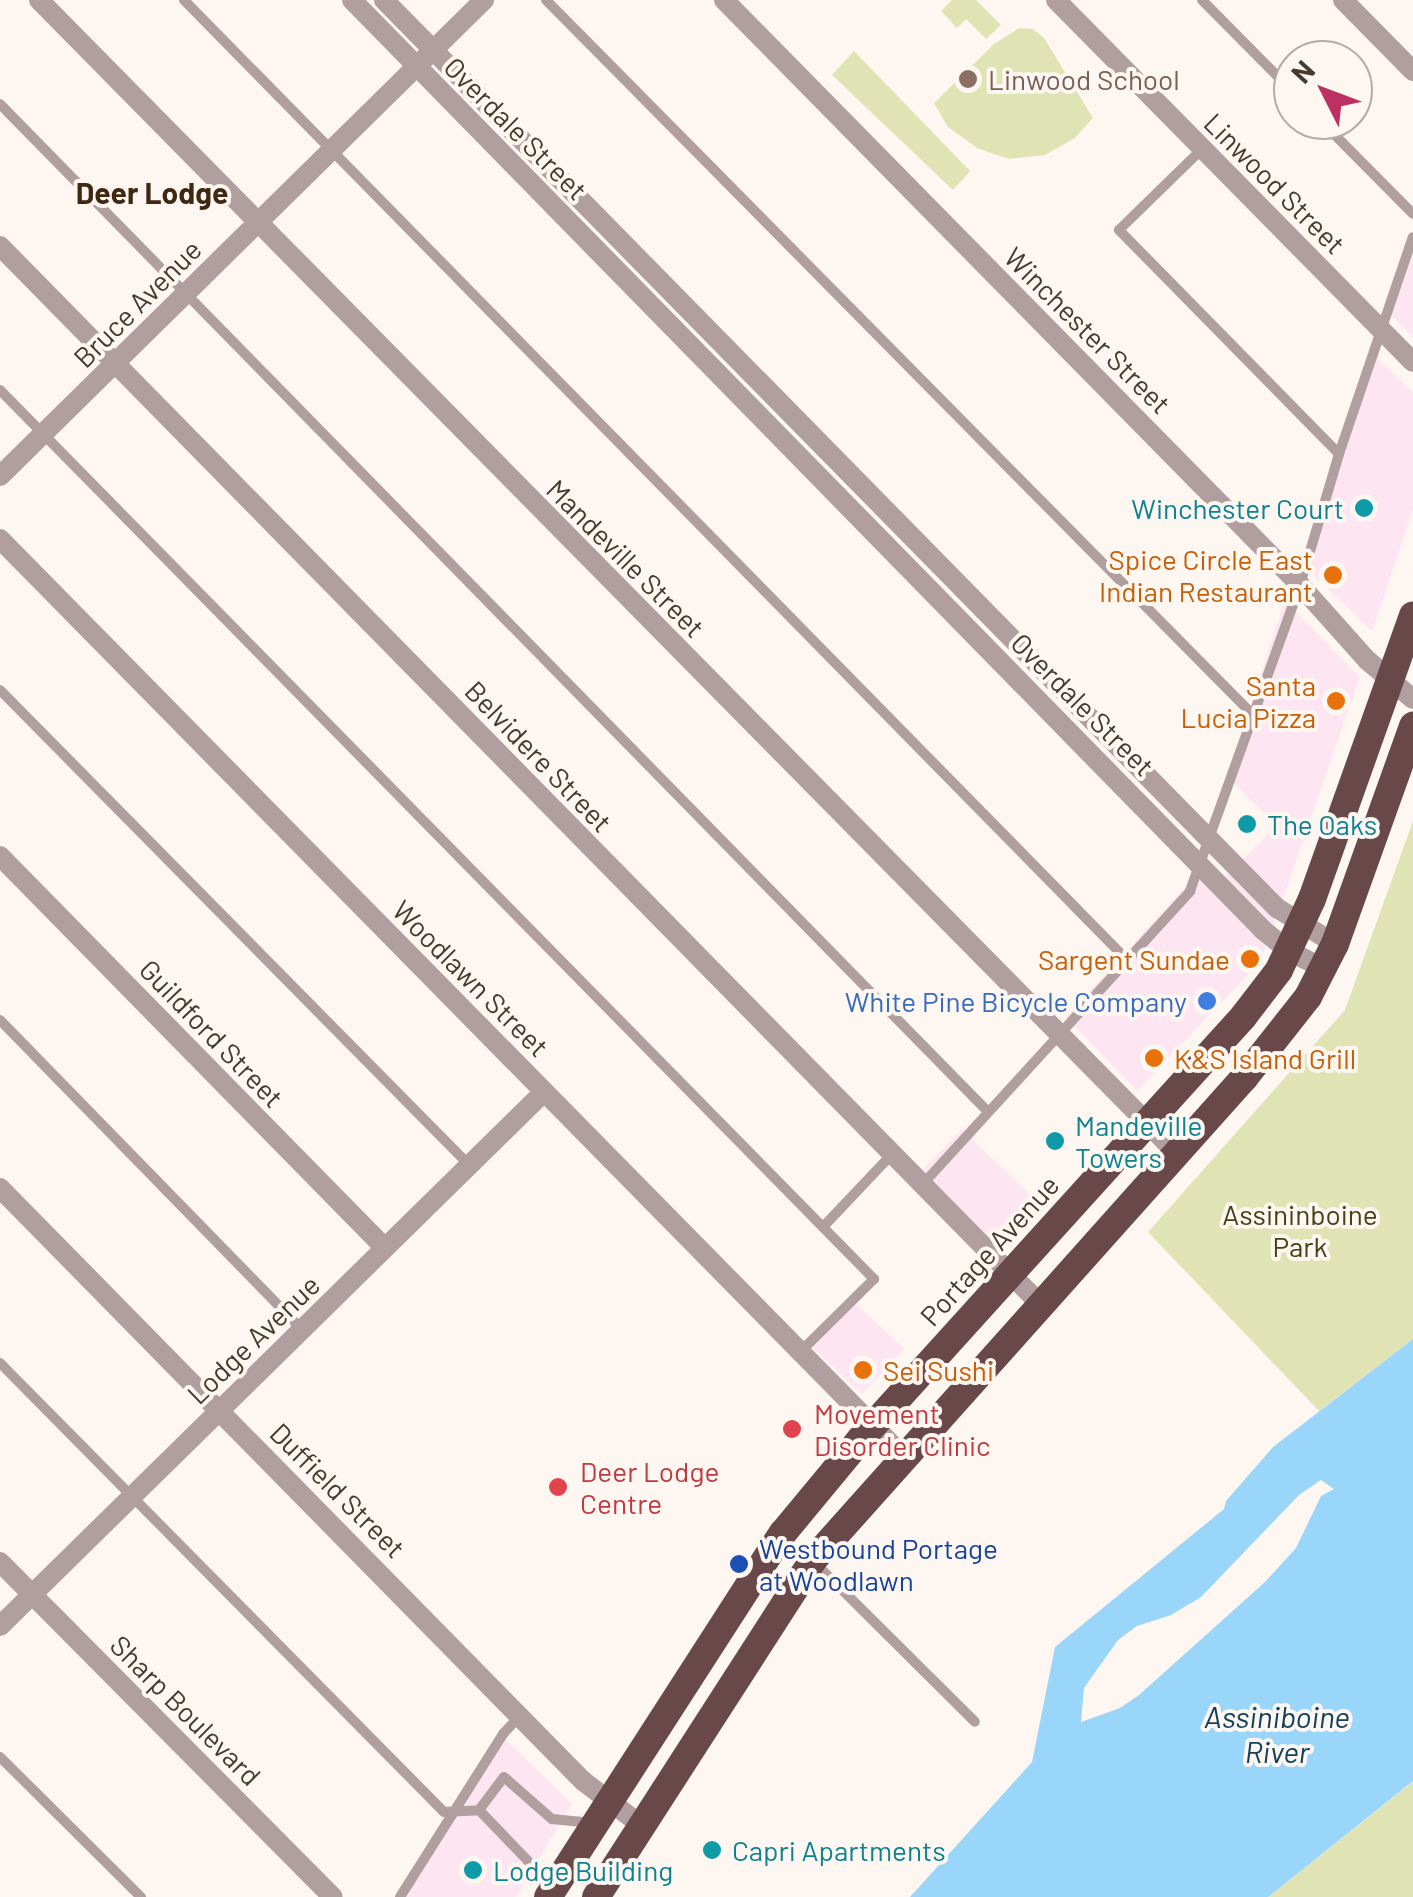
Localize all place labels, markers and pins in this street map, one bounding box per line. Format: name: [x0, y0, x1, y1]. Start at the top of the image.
place label: Linwood School: [988, 62, 1180, 96]
marker: Linwood School: [957, 68, 979, 90]
place label: Winchester Court: [1131, 491, 1344, 525]
marker: Winchester Court: [1353, 497, 1375, 519]
place label: Spice Circle East Indian Restaurant: [1099, 542, 1313, 608]
marker: Spice Circle East Indian Restaurant: [1322, 564, 1344, 586]
place label: Santa Lucia Pizza: [1181, 668, 1316, 734]
marker: Santa Lucia Pizza: [1325, 690, 1347, 712]
place label: The Oaks: [1267, 807, 1377, 841]
marker: The Oaks: [1236, 813, 1258, 835]
place label: Sargent Sundae: [1038, 942, 1230, 976]
marker: Sargent Sundae: [1239, 948, 1261, 970]
place label: White Pine Bicycle Company: [845, 984, 1187, 1018]
marker: White Pine Bicycle Company: [1196, 990, 1218, 1012]
place label: K&S Island Grill: [1174, 1041, 1356, 1075]
marker: K&S Island Grill: [1143, 1047, 1165, 1069]
place label: Mandeville Towers: [1075, 1108, 1202, 1174]
marker: Mandeville Towers: [1044, 1130, 1066, 1152]
place label: Sei Sushi: [883, 1353, 994, 1387]
marker: Sei Sushi: [852, 1359, 874, 1381]
place label: Movement Disorder Clinic: [814, 1396, 991, 1462]
marker: Movement Disorder Clinic: [779, 1416, 805, 1442]
place label: Deer Lodge Centre: [580, 1454, 719, 1520]
marker: Deer Lodge Centre: [545, 1474, 571, 1500]
place label: Westbound Portage at Woodlawn: [759, 1531, 998, 1597]
marker: Westbound Portage at Woodlawn: [728, 1553, 750, 1575]
place label: Capri Apartments: [732, 1833, 946, 1867]
marker: Capri Apartments: [701, 1839, 723, 1861]
place label: Lodge Building: [493, 1853, 673, 1887]
marker: Lodge Building: [462, 1859, 484, 1881]

